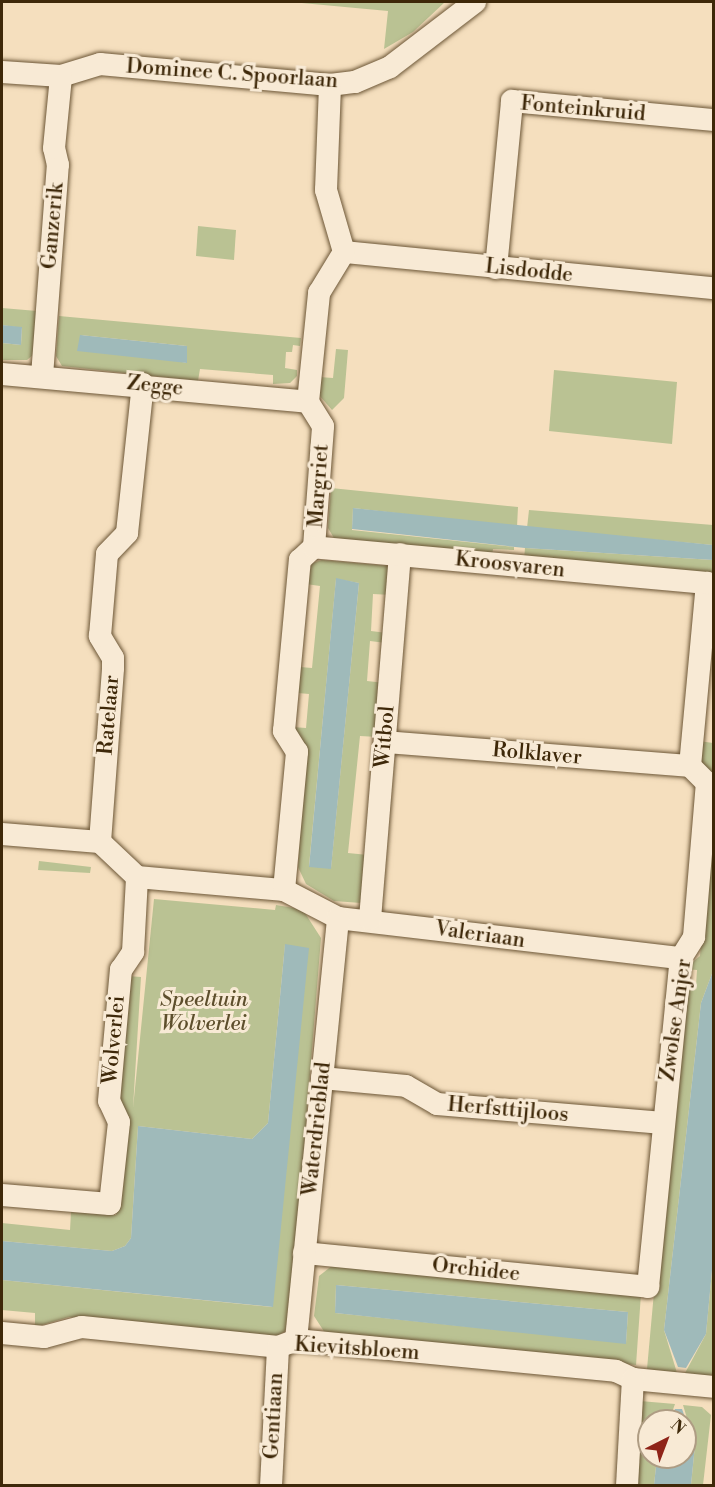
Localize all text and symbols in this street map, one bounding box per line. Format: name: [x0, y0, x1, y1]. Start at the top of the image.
street label: Dominee C. Spoorlaan: [125, 54, 339, 94]
street label: Fonteinkruid: [519, 91, 647, 127]
street label: Ganzerik: [37, 182, 69, 270]
street label: Lisdodde: [484, 254, 574, 288]
street label: Zegge: [126, 371, 184, 401]
street label: Margriet: [304, 443, 334, 529]
street label: Kroosvaren: [454, 547, 566, 583]
street label: Ratelaar: [93, 674, 125, 756]
street label: Witbol: [370, 705, 400, 769]
street label: Rolklaver: [491, 738, 583, 770]
street label: Valeriaan: [433, 916, 527, 954]
street label: Zwolse Anjer: [655, 957, 697, 1083]
park label: Speeltuin Wolverlei: [160, 987, 248, 1037]
street label: Wolverlei: [98, 995, 130, 1085]
street label: Waterdrieblad: [297, 1061, 337, 1197]
street label: Herfsttijloos: [446, 1092, 570, 1128]
street label: Orchidee: [431, 1253, 521, 1287]
street label: Kievitsbloem: [294, 1332, 420, 1366]
street label: Gentiaan: [259, 1372, 289, 1460]
north arrow: [637, 1409, 697, 1469]
text: N: [666, 1415, 689, 1439]

